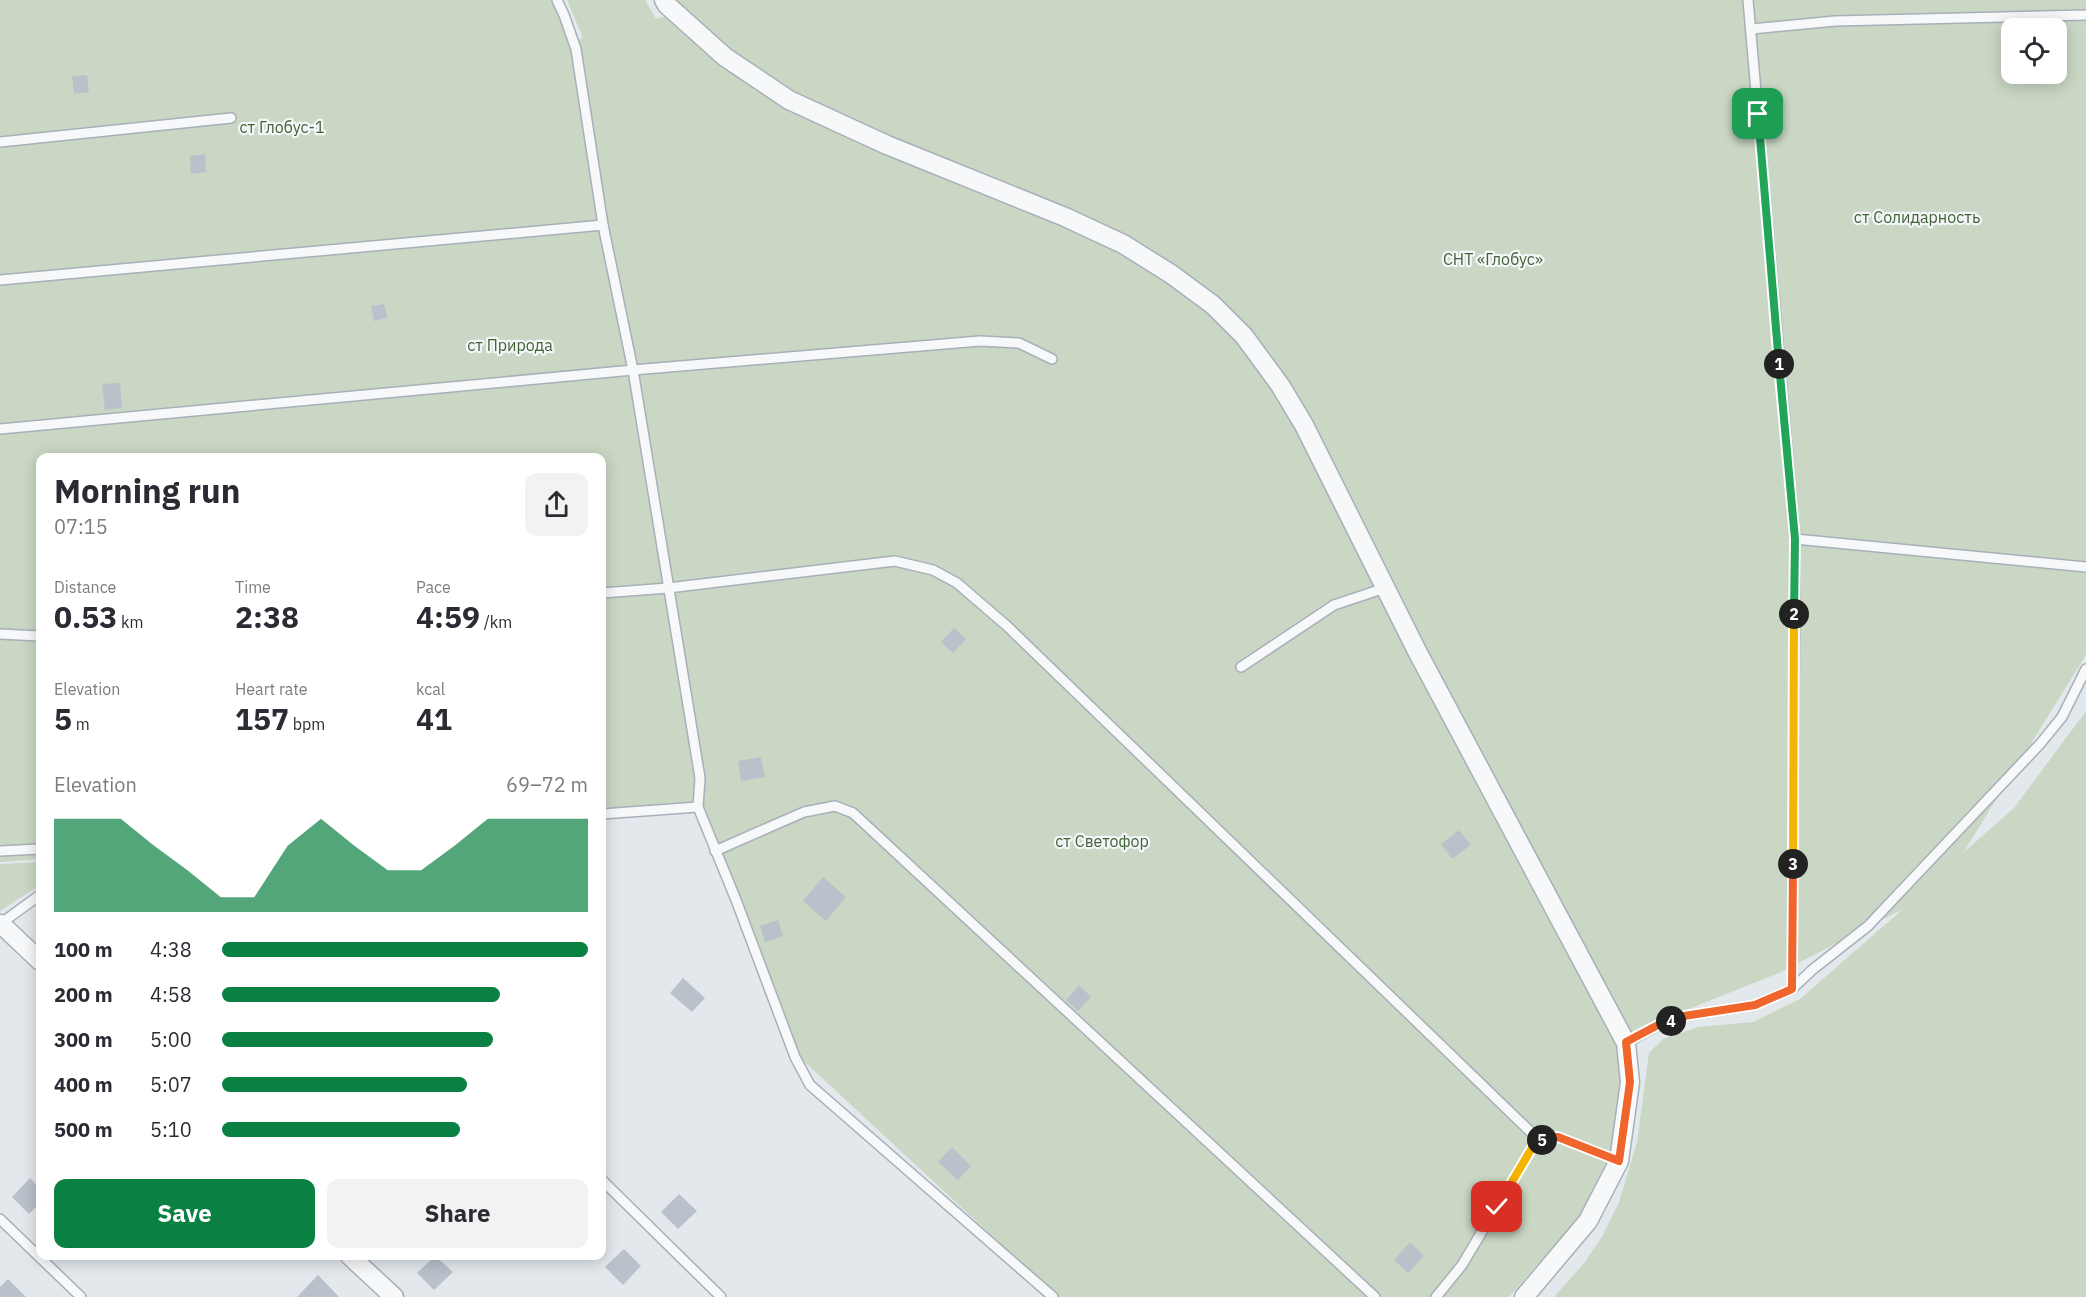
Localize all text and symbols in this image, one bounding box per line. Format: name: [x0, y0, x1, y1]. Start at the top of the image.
map controls: [2001, 18, 2067, 84]
button: locate: [2001, 18, 2067, 84]
pin: [1732, 88, 1783, 139]
icon: arrive: [1741, 97, 1774, 130]
park label: ст Глобус-1: [239, 117, 325, 137]
park label: ст Солидарность: [1854, 207, 1980, 227]
park label: СНТ «Глобус»: [1443, 249, 1543, 269]
park label: ст Природа: [467, 335, 553, 355]
pin: 1: [1764, 349, 1794, 379]
text: 1: [1774, 354, 1784, 374]
text: Morning run: [54, 469, 240, 512]
button: share: [525, 473, 588, 536]
text: 07:15: [54, 513, 108, 540]
text: Distance: [54, 577, 116, 597]
text: Time: [235, 577, 271, 597]
text: Pace: [416, 577, 451, 597]
text: 0.53: [54, 597, 117, 636]
text: 2:38: [235, 597, 299, 636]
text: 4:59: [416, 597, 480, 636]
pin: 2: [1779, 599, 1809, 629]
text: 2: [1789, 604, 1799, 624]
text: km: [117, 612, 144, 632]
text: /km: [480, 612, 512, 632]
text: Elevation: [54, 679, 120, 699]
text: Heart rate: [235, 679, 308, 699]
text: kcal: [416, 679, 445, 699]
text: 5: [54, 699, 72, 738]
text: 157: [235, 699, 289, 738]
text: 41: [416, 699, 452, 738]
text: m: [72, 714, 90, 734]
text: bpm: [289, 714, 325, 734]
text: Elevation: [54, 771, 137, 798]
text: 69–72 m: [506, 771, 588, 798]
park label: ст Светофор: [1055, 831, 1149, 851]
pin: 3: [1778, 849, 1808, 879]
text: 3: [1788, 854, 1798, 874]
text: 100 m: [54, 936, 113, 963]
text: 4:38: [150, 936, 192, 963]
text: 200 m: [54, 981, 113, 1008]
text: 4:58: [150, 981, 192, 1008]
pin: 4: [1656, 1006, 1686, 1036]
text: 4: [1666, 1011, 1676, 1031]
text: 300 m: [54, 1026, 113, 1053]
text: 5:00: [150, 1026, 192, 1053]
text: 400 m: [54, 1071, 113, 1098]
text: 5:07: [150, 1071, 192, 1098]
text: 500 m: [54, 1116, 113, 1143]
text: 5:10: [150, 1116, 192, 1143]
pin: 5: [1527, 1125, 1557, 1155]
text: 5: [1537, 1130, 1547, 1150]
button: Save: [54, 1179, 315, 1248]
button: Share: [327, 1179, 588, 1248]
pin: [1471, 1181, 1522, 1232]
icon: check: [1480, 1190, 1513, 1223]

